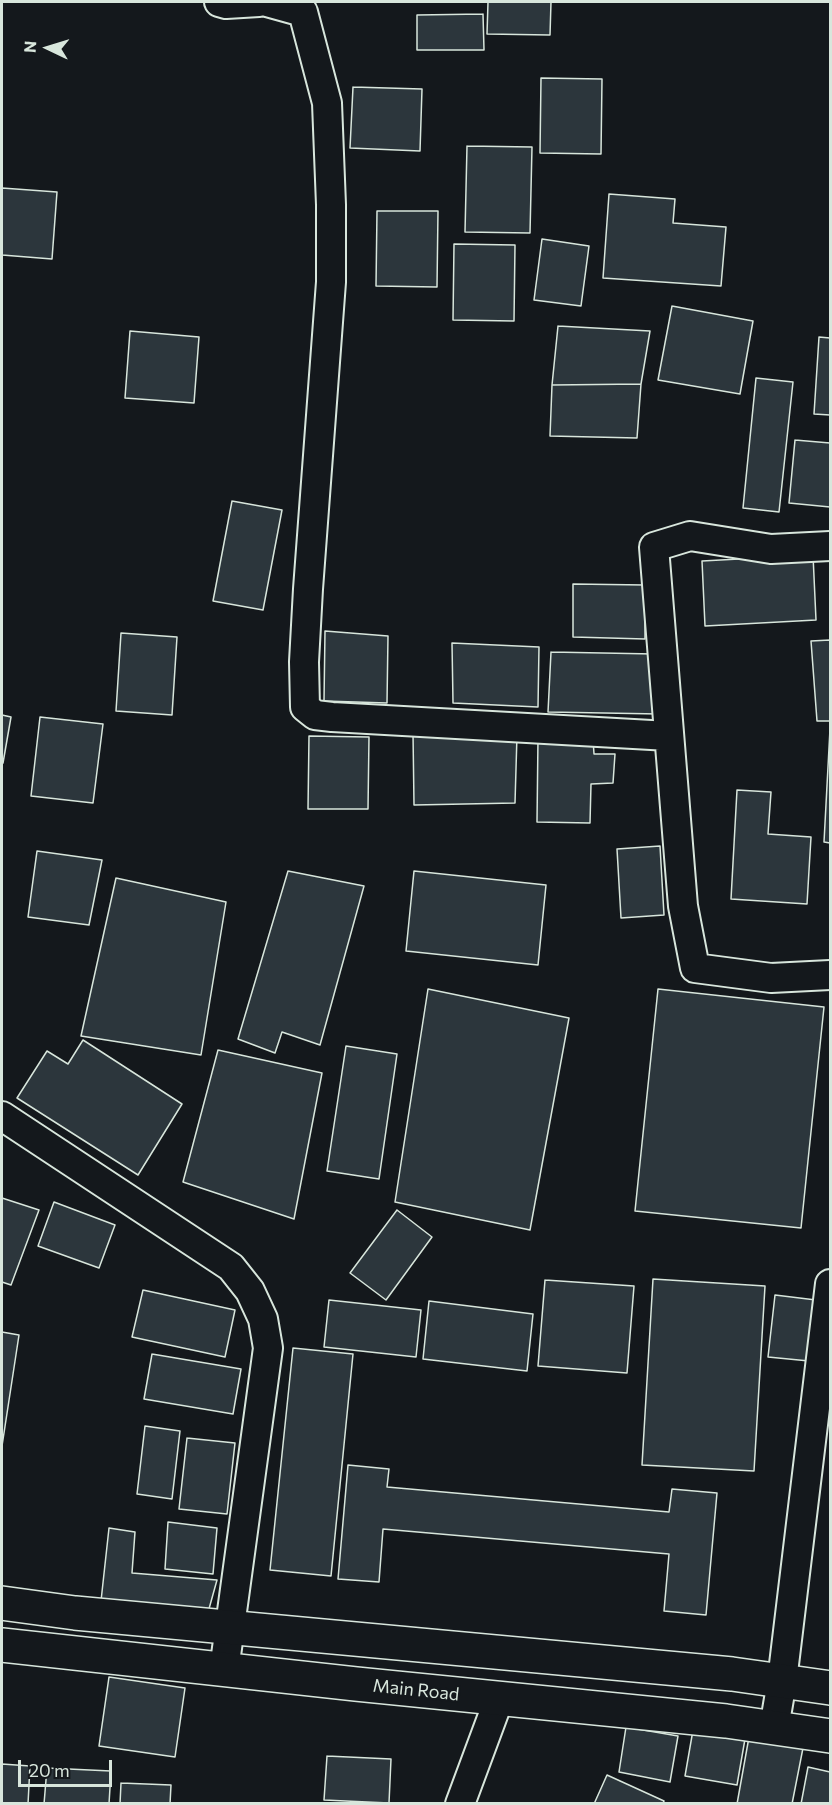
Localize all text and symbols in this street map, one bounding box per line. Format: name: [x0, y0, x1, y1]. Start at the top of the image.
north arrow: [18, 18, 78, 78]
text: N: [20, 40, 39, 53]
street label: Main Road: [372, 1675, 460, 1705]
scale bar: [21, 1748, 116, 1786]
text: 20 m: [29, 1759, 70, 1781]

